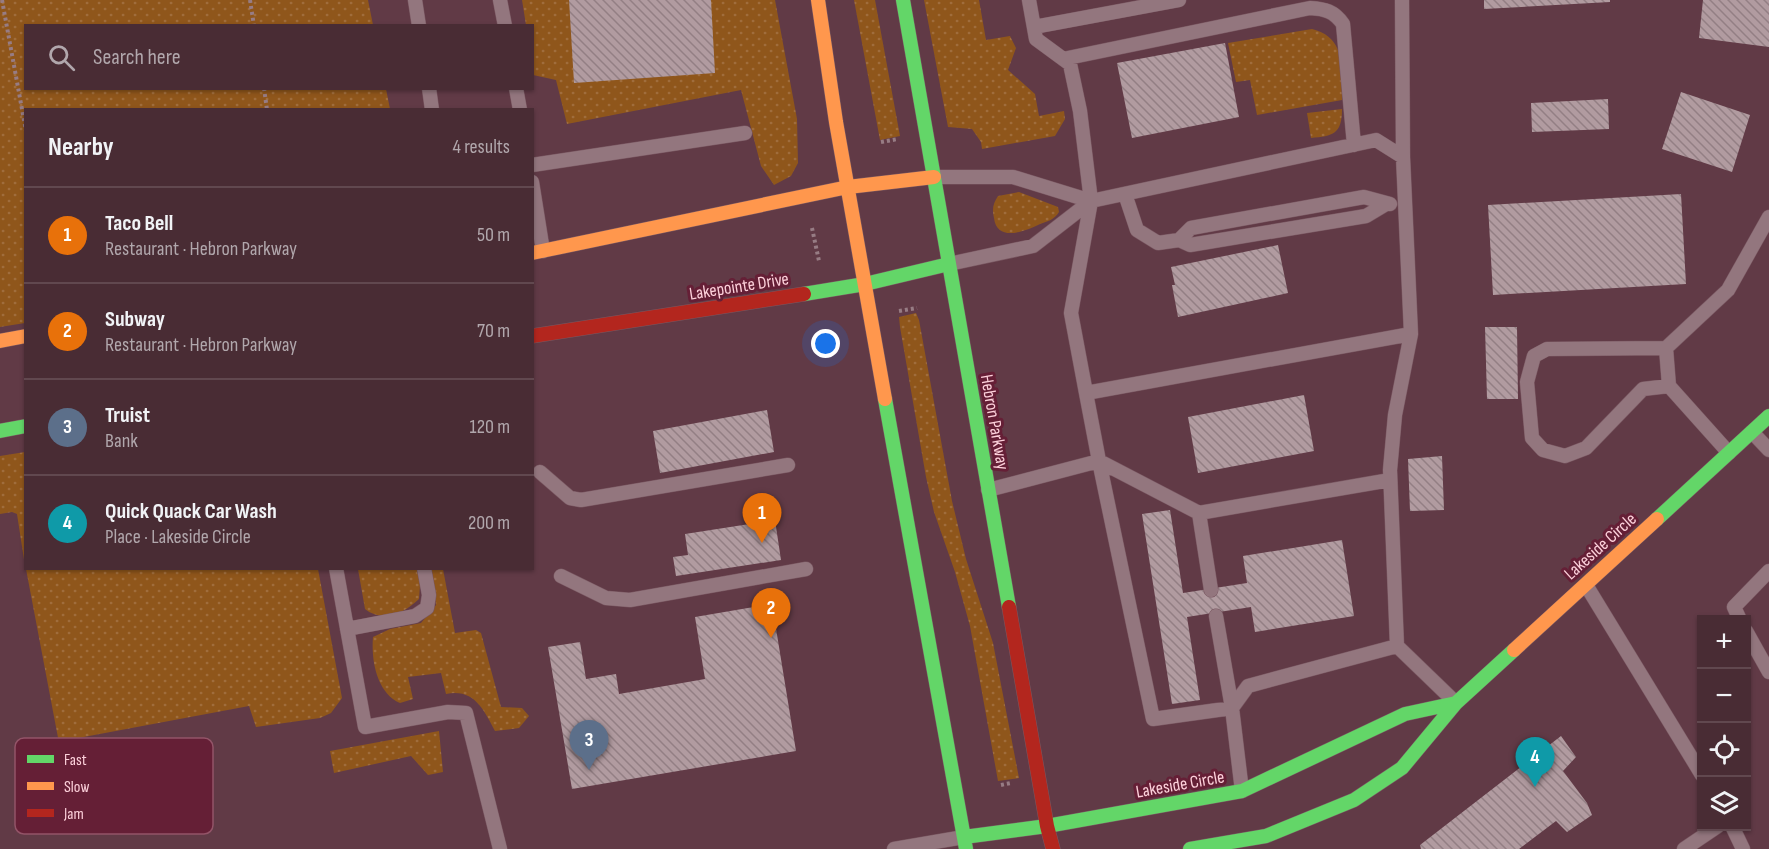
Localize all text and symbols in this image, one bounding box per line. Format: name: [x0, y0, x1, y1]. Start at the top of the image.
search box: [24, 24, 534, 90]
icon: search: [45, 41, 78, 74]
text: Search here: [93, 44, 180, 71]
text: Nearby: [48, 132, 114, 163]
text: 4 results: [453, 135, 510, 159]
text: Taco Bell: [105, 210, 173, 237]
text: 1: [64, 223, 71, 247]
text: 50 m: [477, 223, 510, 247]
text: Restaurant · Hebron Parkway: [105, 237, 297, 261]
street label: Lakepointe Drive: [688, 268, 790, 305]
text: Subway: [105, 306, 165, 333]
text: 2: [63, 319, 72, 343]
text: 70 m: [477, 319, 510, 343]
your location: [811, 329, 840, 358]
text: Restaurant · Hebron Parkway: [105, 333, 297, 357]
street label: Hebron Parkway: [976, 373, 1013, 472]
text: Truist: [105, 402, 150, 429]
text: 3: [63, 415, 72, 439]
text: 120 m: [470, 415, 510, 439]
text: Bank: [105, 429, 138, 453]
pin: 1: [742, 494, 782, 543]
text: Quick Quack Car Wash: [105, 498, 277, 525]
street label: Lakeside Circle: [1560, 509, 1641, 584]
text: 4: [63, 511, 72, 535]
text: 200 m: [468, 511, 510, 535]
text: Place · Lakeside Circle: [105, 525, 251, 549]
pin: 2: [752, 588, 790, 638]
map controls: [1697, 615, 1751, 831]
button: +: [1697, 615, 1751, 669]
button: −: [1697, 669, 1751, 723]
pin: 3: [570, 720, 608, 770]
button: locate: [1697, 723, 1751, 777]
legend: [15, 738, 213, 834]
pin: 4: [1516, 738, 1555, 787]
text: Fast: [64, 751, 87, 770]
street label: Lakeside Circle: [1134, 766, 1226, 803]
button: layers: [1697, 777, 1751, 831]
text: Slow: [64, 778, 89, 797]
text: Jam: [63, 805, 84, 824]

